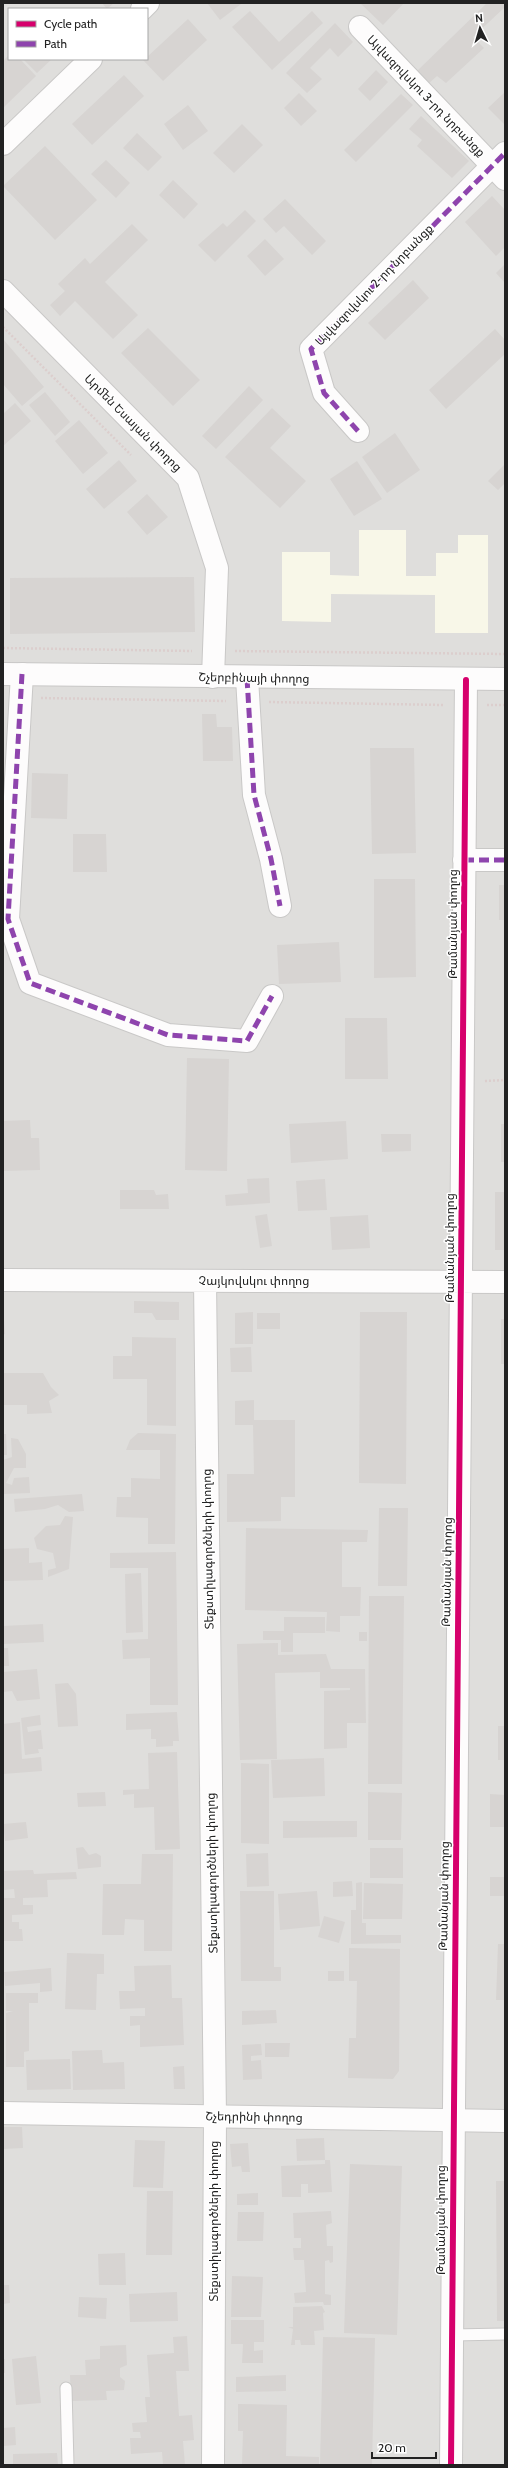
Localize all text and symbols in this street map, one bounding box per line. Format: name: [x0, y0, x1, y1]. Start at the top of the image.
legend: [8, 8, 148, 60]
north arrow: [460, 8, 500, 48]
text: N: [475, 11, 484, 25]
text: Cycle path: [44, 16, 97, 31]
street label: Այվազովսկու 3-րդ նրբանցք: [364, 32, 489, 160]
text: Path: [44, 36, 67, 51]
street label: Այվազովսկու 2-րդ նրբանցք: [312, 221, 436, 349]
street label: Արմեն Եսայան փողոց: [81, 371, 185, 475]
street label: Շչերբինայի փողոց: [198, 669, 310, 686]
street label: Թամանյան փողոց: [445, 869, 460, 979]
street label: Թամանյան փողոց: [442, 1193, 457, 1303]
street label: Չայկովսկու փողոց: [199, 1273, 309, 1288]
street label: Տեքստիլագործների փողոց: [199, 1468, 216, 1630]
street label: Թամանյան փողոց: [438, 1517, 455, 1627]
street label: Տեքստիլագործների փողոց: [203, 1792, 220, 1954]
street label: Թամանյան փողոց: [435, 1841, 452, 1951]
street label: Շչեդրինի փողոց: [205, 2108, 303, 2125]
street label: Տեքստիլագործների փողոց: [206, 2141, 221, 2301]
street label: Թամանյան փողոց: [433, 2165, 448, 2275]
scale bar: [372, 2434, 436, 2460]
text: 20 m: [378, 2440, 406, 2455]

